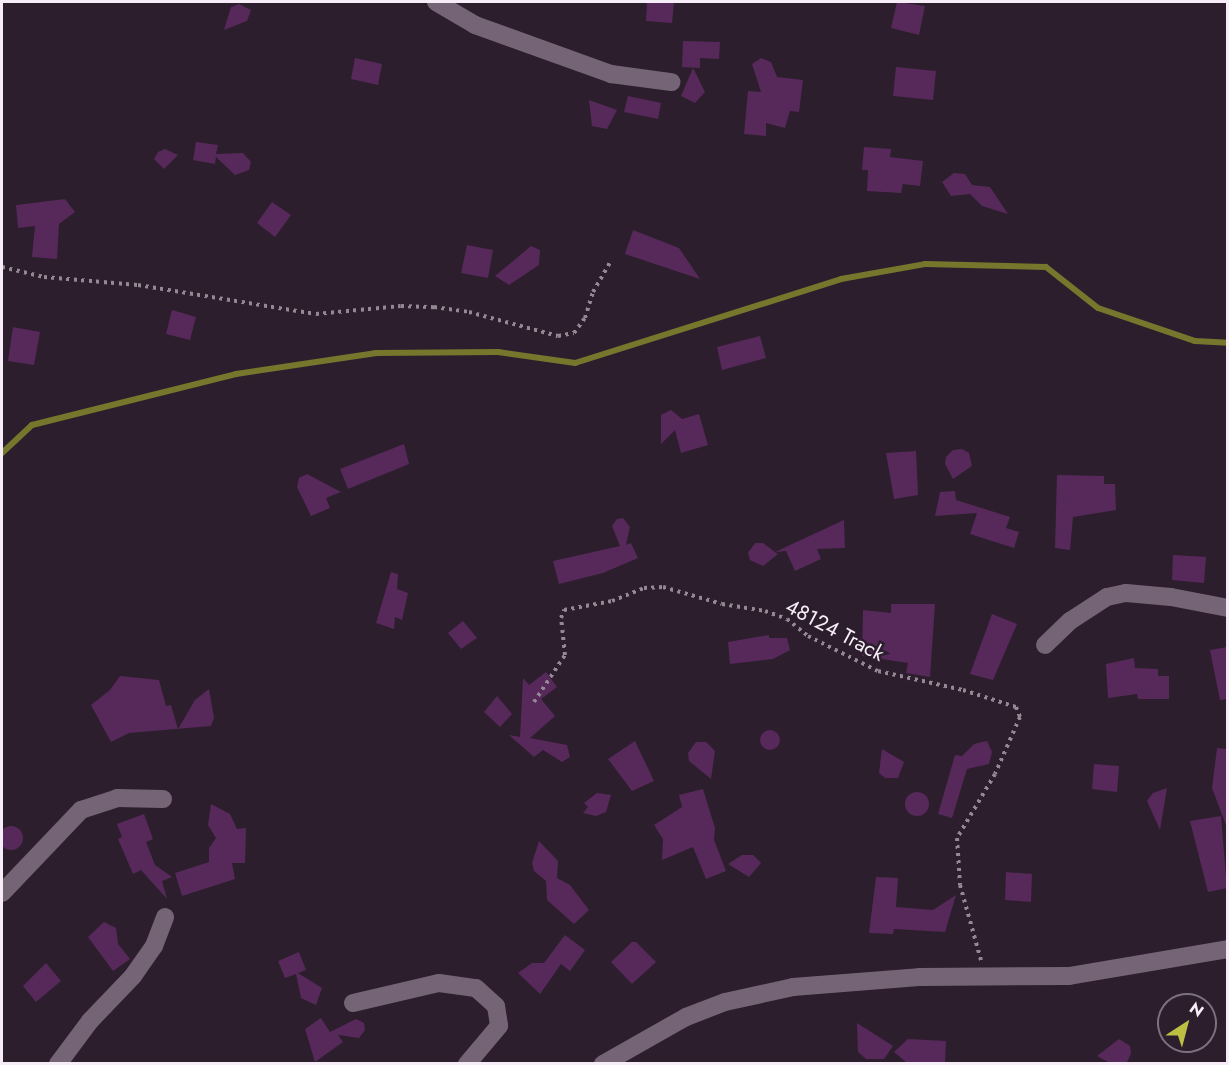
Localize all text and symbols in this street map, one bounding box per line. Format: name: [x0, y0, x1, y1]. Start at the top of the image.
street label: 48124 Track: [781, 593, 889, 667]
north arrow: [1157, 993, 1217, 1053]
text: N: [1185, 997, 1209, 1023]

